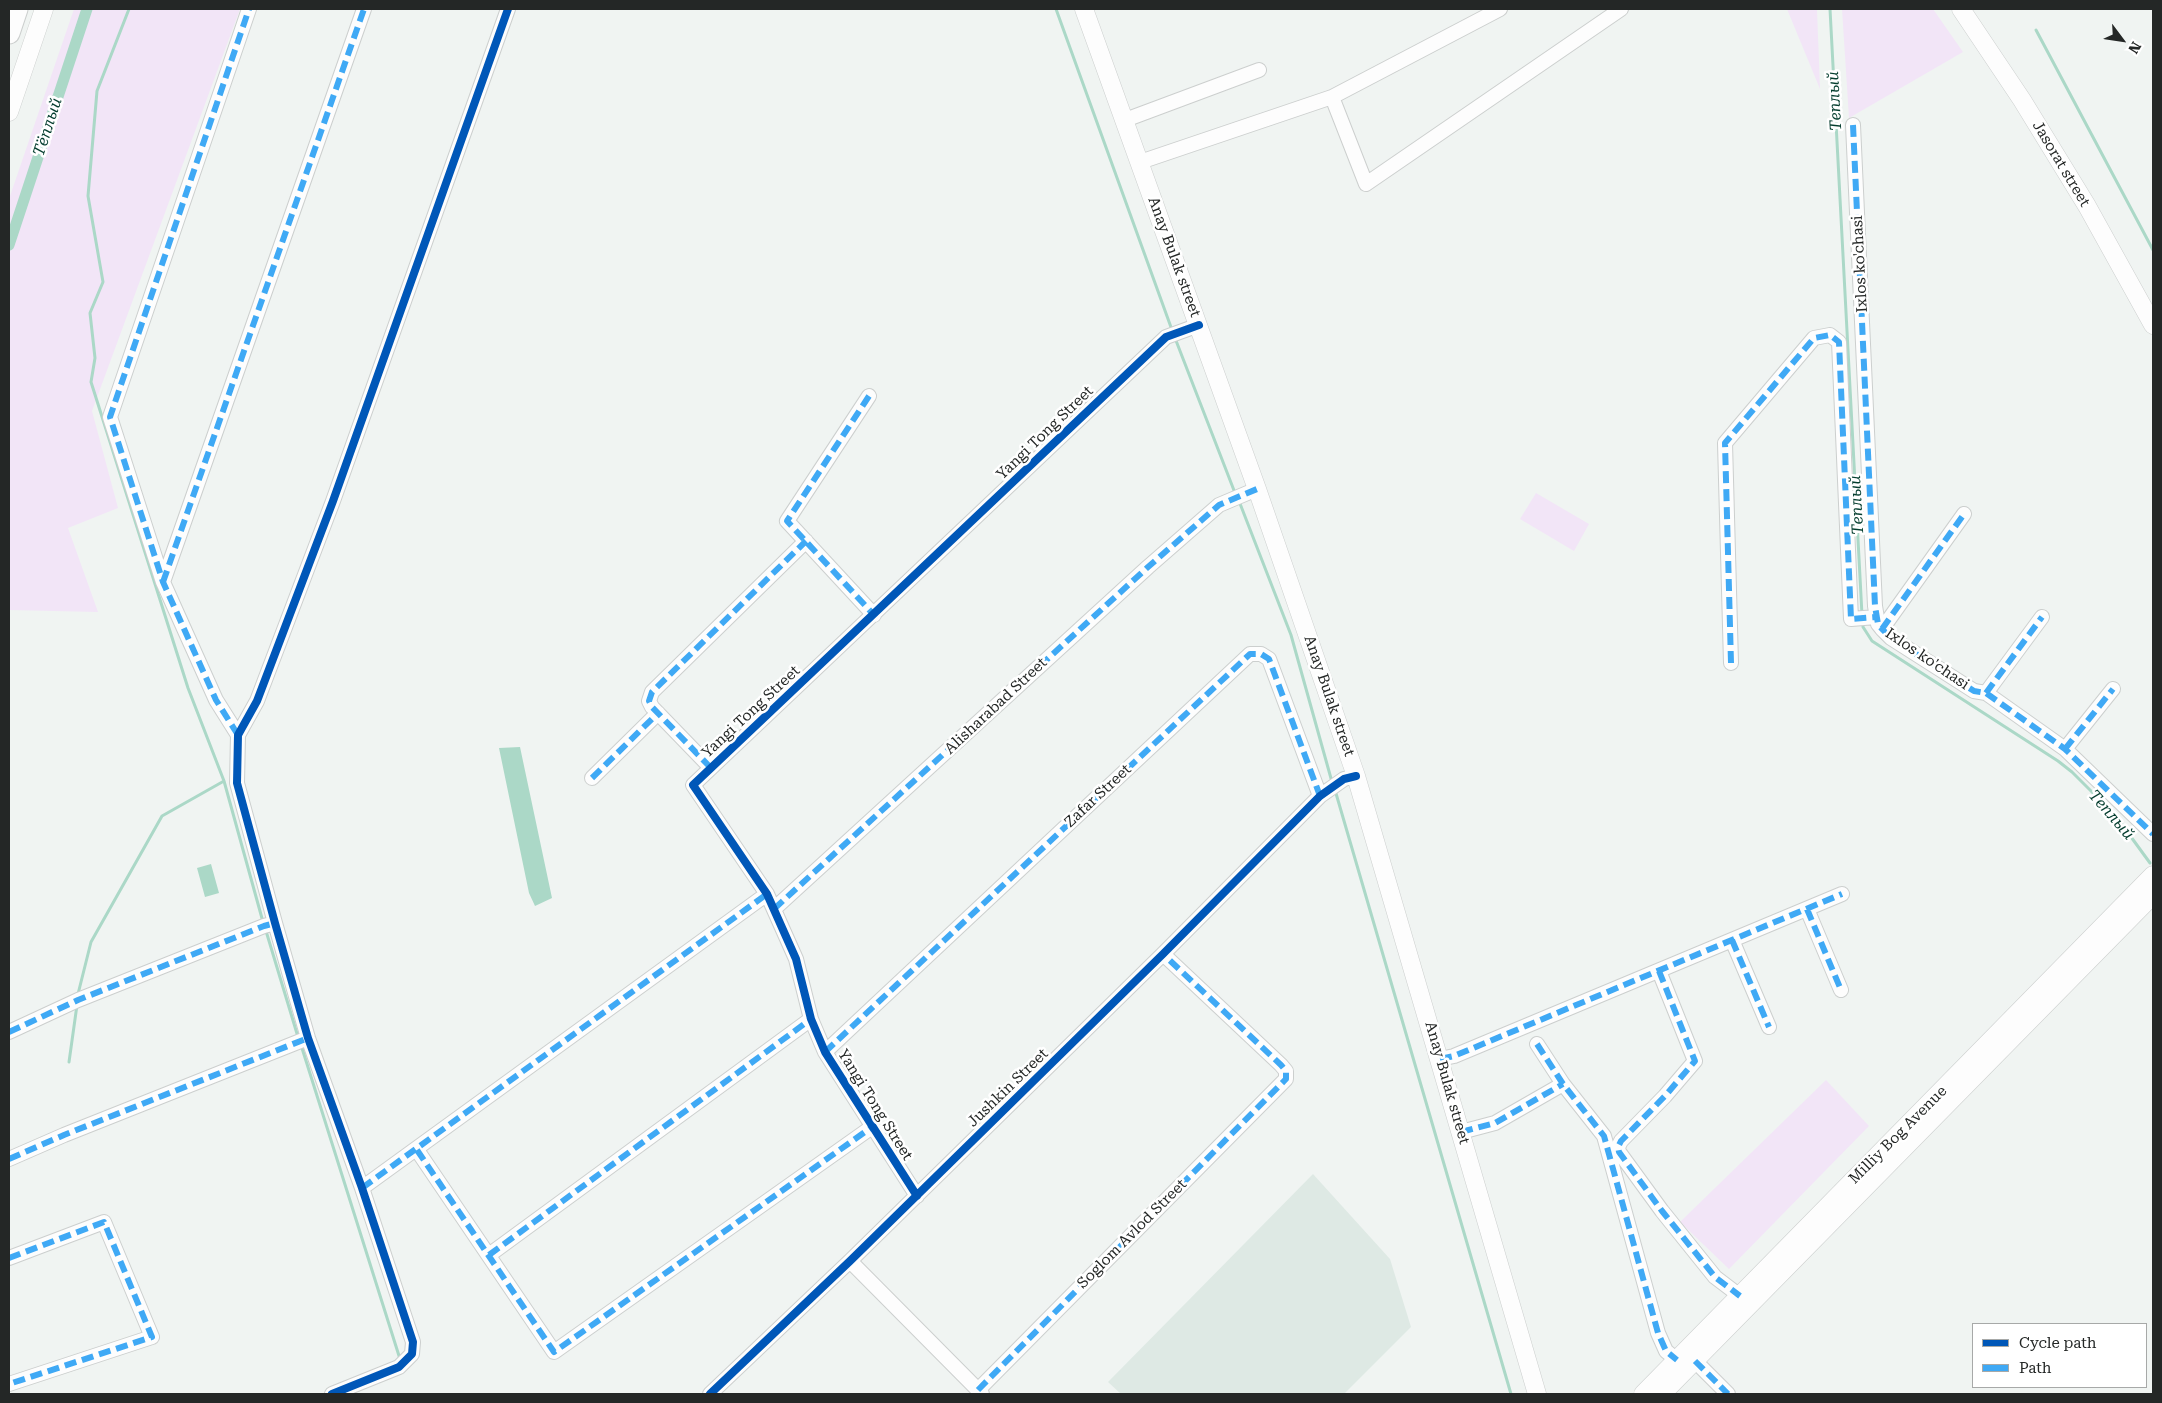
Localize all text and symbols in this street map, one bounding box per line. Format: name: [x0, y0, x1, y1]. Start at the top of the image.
north arrow: [2097, 15, 2147, 65]
text: N: [2125, 39, 2144, 56]
water label: Теплый: [1824, 71, 1846, 131]
water label: Тёплый: [30, 95, 66, 159]
street label: Jasorat street: [2028, 118, 2094, 210]
street label: Anay Bulak street: [1144, 194, 1204, 320]
street label: Ixlos ko'chasi: [1848, 215, 1872, 313]
street label: Yangi Tong Street: [993, 382, 1097, 484]
water label: Теплый: [1846, 475, 1868, 535]
street label: Ixlos ko'chasi: [1882, 624, 1972, 694]
street label: Anay Bulak street: [1300, 633, 1358, 759]
street label: Alisharabad Street: [941, 654, 1051, 758]
street label: Yangi Tong Street: [698, 662, 804, 762]
street label: Zafar Street: [1061, 761, 1135, 831]
water label: Теплый: [2084, 786, 2138, 844]
street label: Anay Bulak street: [1421, 1020, 1473, 1146]
street label: Jushkin Street: [964, 1045, 1052, 1131]
street label: Yangi Tong Street: [834, 1046, 916, 1164]
street label: Milliy Bog Avenue: [1845, 1082, 1951, 1188]
street label: Soglom Avlod Street: [1073, 1175, 1191, 1293]
legend: [1972, 1323, 2147, 1388]
text: Cycle path: [2019, 1334, 2096, 1352]
text: Path: [2019, 1359, 2052, 1377]

